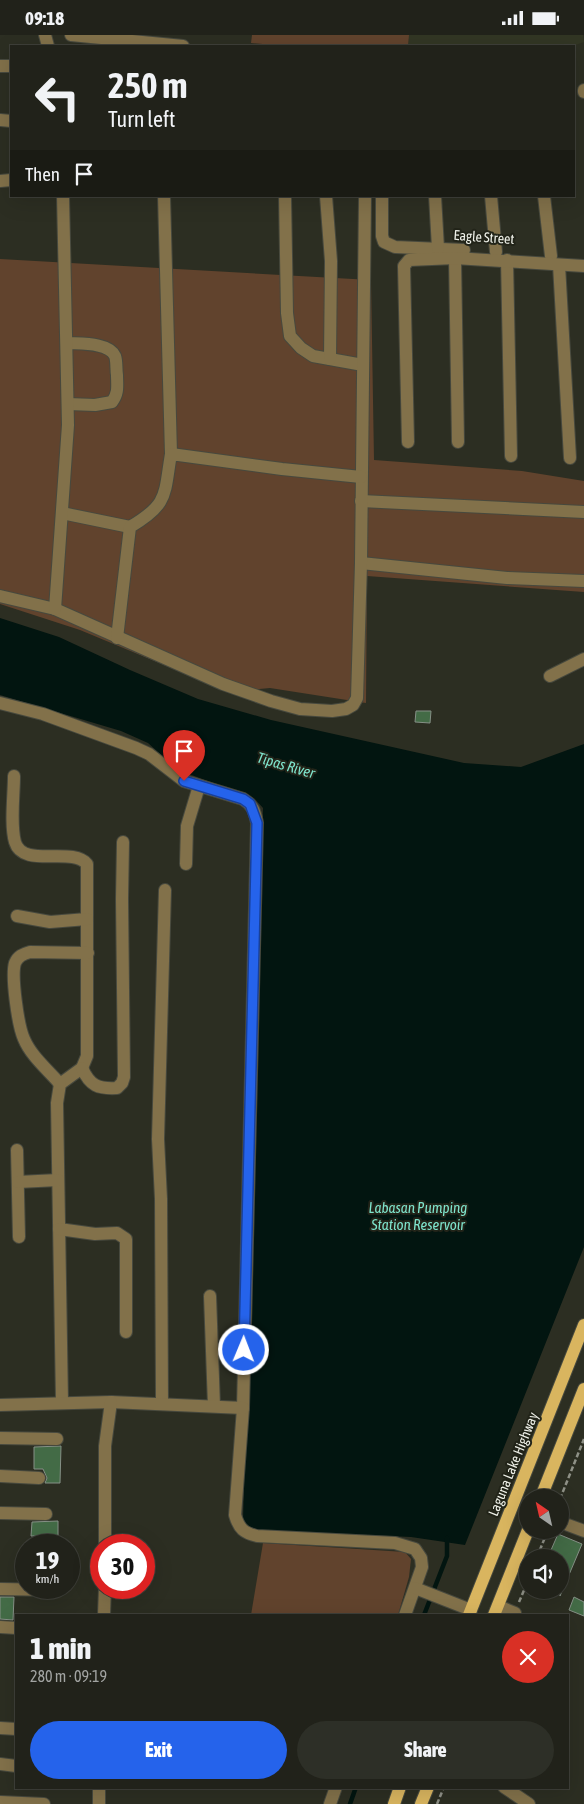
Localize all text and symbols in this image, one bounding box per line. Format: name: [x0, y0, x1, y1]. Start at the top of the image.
text: 09:18: [25, 7, 64, 29]
icon: left: [25, 65, 90, 130]
text: 250 m: [108, 65, 187, 105]
text: Turn left: [108, 106, 175, 132]
icon: arrive: [70, 160, 98, 188]
text: Then: [25, 163, 60, 185]
street label: Eagle Street: [453, 227, 515, 247]
pin: [163, 730, 205, 781]
icon: arrive: [170, 737, 198, 765]
water label: Tipas River: [255, 749, 317, 782]
water label: Labasan Pumping Station Reservoir: [369, 1199, 467, 1233]
position arrow: [217, 1323, 269, 1375]
street label: Laguna Lake Highway: [485, 1409, 541, 1518]
north arrow: [519, 1489, 569, 1539]
map controls: [519, 1489, 569, 1599]
speed limit sign: 30: [90, 1534, 155, 1599]
text: 19: [36, 1546, 59, 1574]
button: sound: [519, 1549, 569, 1599]
text: km/h: [36, 1572, 59, 1586]
text: 1 min: [30, 1631, 91, 1665]
button: close: [502, 1631, 554, 1683]
text: 280 m · 09:19: [30, 1667, 107, 1685]
button: Exit: [30, 1721, 287, 1779]
button: Share: [297, 1721, 554, 1779]

